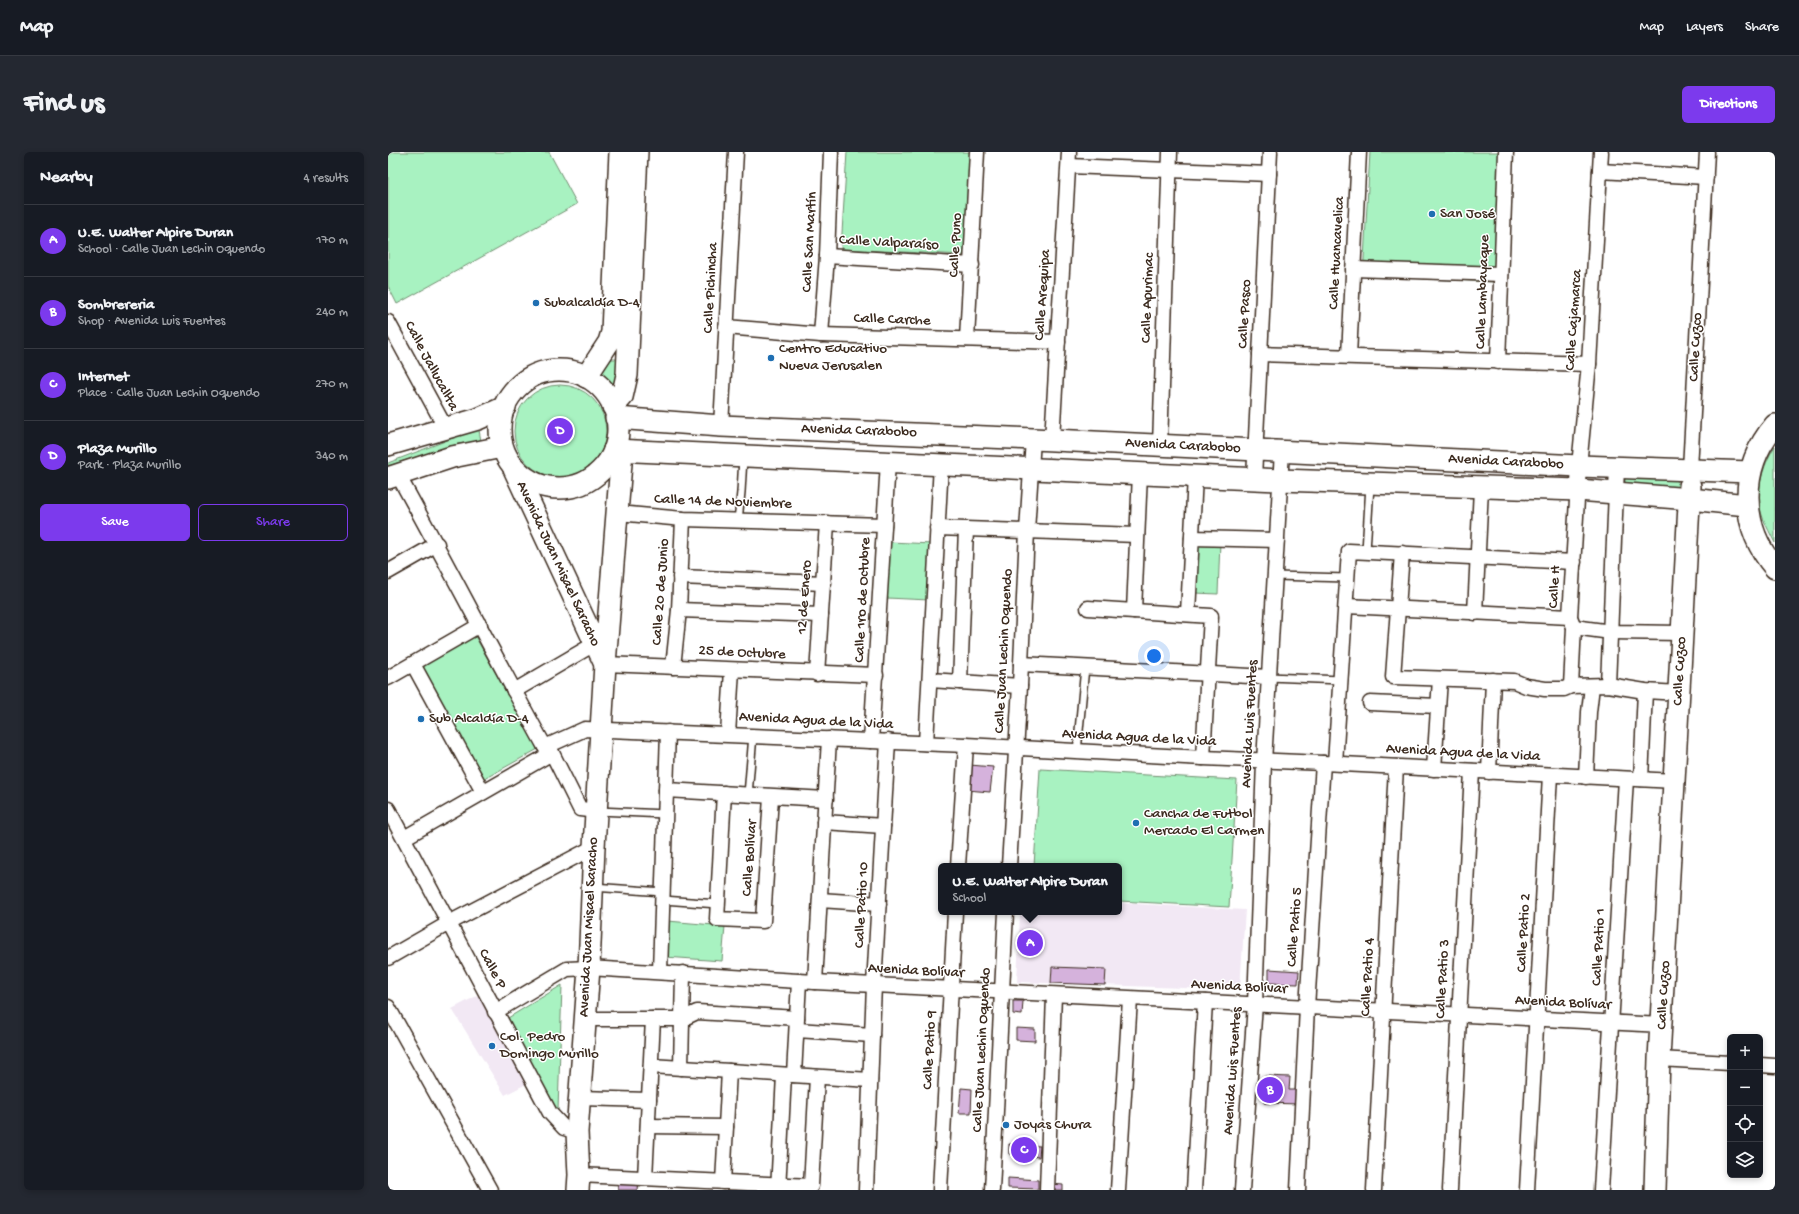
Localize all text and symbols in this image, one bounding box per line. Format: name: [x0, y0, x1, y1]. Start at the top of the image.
text: Map: [20, 16, 53, 39]
text: Map: [1640, 19, 1664, 36]
text: Layers: [1686, 19, 1723, 36]
text: Share: [1745, 19, 1779, 36]
button: Directions: [1682, 86, 1775, 123]
text: Find us: [24, 88, 104, 121]
text: Nearby: [40, 168, 93, 188]
text: 4 results: [304, 171, 348, 186]
street label: Calle San Martín: [798, 191, 822, 293]
street label: Calle Huancavelica: [1325, 195, 1349, 310]
place label: San José: [1440, 205, 1495, 223]
marker: San José: [1427, 209, 1437, 219]
street label: Calle Puno: [945, 212, 967, 278]
text: U.E. Walter Alpire Duran: [78, 224, 233, 242]
street label: Calle Valparaíso: [838, 231, 940, 255]
text: A: [49, 233, 57, 248]
text: 170 m: [316, 233, 348, 248]
street label: Calle Lambayaque: [1472, 234, 1494, 350]
street label: Calle Pichincha: [700, 241, 722, 334]
text: School · Calle Juan Lechin Oquendo: [78, 242, 265, 257]
street label: Calle Arequipa: [1031, 248, 1055, 341]
street label: Calle Apurimac: [1137, 252, 1159, 343]
street label: Calle Cajamarca: [1561, 268, 1587, 371]
street label: Calle Pasco: [1234, 279, 1256, 349]
place label: Subalcaldía D-4: [544, 294, 640, 312]
text: Sombrereria: [78, 296, 154, 314]
marker: Subalcaldía D-4: [531, 298, 541, 308]
text: B: [50, 305, 56, 320]
text: 240 m: [316, 305, 348, 320]
street label: Calle Carche: [853, 310, 931, 330]
street label: Calle Cuzco: [1685, 312, 1707, 382]
text: Shop · Avenida Luis Fuentes: [78, 314, 225, 329]
street label: Calle Jallucallta: [400, 318, 462, 414]
place label: Centro Educativo Nueva Jerusalen: [779, 340, 887, 375]
marker: Centro Educativo Nueva Jerusalen: [766, 353, 776, 363]
text: Internet: [78, 368, 129, 386]
text: C: [49, 377, 57, 392]
text: 270 m: [315, 377, 348, 392]
text: Place · Calle Juan Lechin Oquendo: [78, 386, 260, 401]
pin: D: [547, 416, 573, 446]
street label: Avenida Carabobo: [801, 420, 917, 442]
street label: Avenida Carabobo: [1125, 434, 1241, 458]
text: Plaza Murillo: [78, 440, 157, 458]
text: D: [49, 449, 57, 464]
text: 340 m: [315, 449, 348, 464]
street label: Avenida Carabobo: [1448, 450, 1564, 474]
text: Park · Plaza Murillo: [78, 458, 181, 473]
street label: Avenida Juan Misael Saracho: [512, 479, 604, 650]
street label: Calle 14 de Noviembre: [654, 491, 793, 513]
button: Save: [40, 504, 190, 541]
button: Share: [198, 504, 348, 541]
street label: Calle 1ro de Octubre: [851, 537, 875, 663]
street label: Calle 20 de Junio: [648, 538, 674, 646]
street label: 12 de Enero: [793, 559, 817, 636]
street label: Calle H: [1545, 565, 1565, 609]
street label: Calle Juan Lechin Oquendo: [991, 568, 1017, 734]
street label: Calle Cuzco: [1669, 636, 1691, 706]
street label: 25 de Octubre: [698, 642, 786, 664]
your location: [1144, 646, 1164, 666]
street label: Avenida Luis Fuentes: [1238, 659, 1262, 788]
street label: Avenida Agua de la Vida: [738, 708, 894, 734]
place label: Sub Alcaldía D-4: [429, 710, 529, 728]
marker: Sub Alcaldía D-4: [416, 714, 426, 724]
street label: Avenida Agua de la Vida: [1061, 725, 1217, 751]
street label: Avenida Agua de la Vida: [1385, 740, 1541, 766]
place label: Cancha de Futbol Mercado El Carmen: [1144, 805, 1265, 840]
street label: Calle Bolívar: [738, 817, 762, 897]
marker: Cancha de Futbol Mercado El Carmen: [1131, 818, 1141, 828]
street label: Avenida Juan Misael Saracho: [575, 836, 603, 1017]
street label: Calle Patio 10: [851, 861, 873, 949]
popup: [938, 863, 1122, 915]
text: U.E. Walter Alpire Duran: [952, 873, 1108, 891]
street label: Calle Patio 5: [1283, 887, 1307, 967]
text: School: [952, 891, 986, 906]
street label: Calle Patio 2: [1513, 893, 1535, 973]
street label: Calle Patio 1: [1588, 908, 1610, 986]
pin: A: [1017, 928, 1043, 958]
street label: Calle Patio 4: [1357, 937, 1379, 1017]
street label: Calle Patio 3: [1432, 939, 1454, 1019]
street label: Calle P: [474, 946, 510, 993]
street label: Avenida Bolívar: [867, 959, 966, 983]
street label: Calle Cuzco: [1653, 960, 1675, 1030]
street label: Calle Juan Lechin Oquendo: [969, 967, 995, 1133]
street label: Avenida Bolívar: [1190, 975, 1289, 999]
street label: Avenida Bolívar: [1514, 991, 1613, 1015]
street label: Avenida Luis Fuentes: [1220, 1006, 1246, 1136]
street label: Calle Patio 9: [919, 1010, 941, 1090]
place label: Col. Pedro Domingo Murillo: [499, 1028, 599, 1063]
map controls: [1727, 1034, 1763, 1178]
button: +: [1727, 1034, 1763, 1070]
marker: Col. Pedro Domingo Murillo: [487, 1041, 497, 1051]
button: −: [1727, 1070, 1763, 1106]
pin: B: [1257, 1075, 1283, 1105]
button: locate: [1727, 1106, 1763, 1142]
place label: Joyas Chura: [1014, 1116, 1092, 1134]
marker: Joyas Chura: [1001, 1120, 1011, 1130]
pin: C: [1011, 1135, 1037, 1165]
button: layers: [1727, 1142, 1763, 1178]

